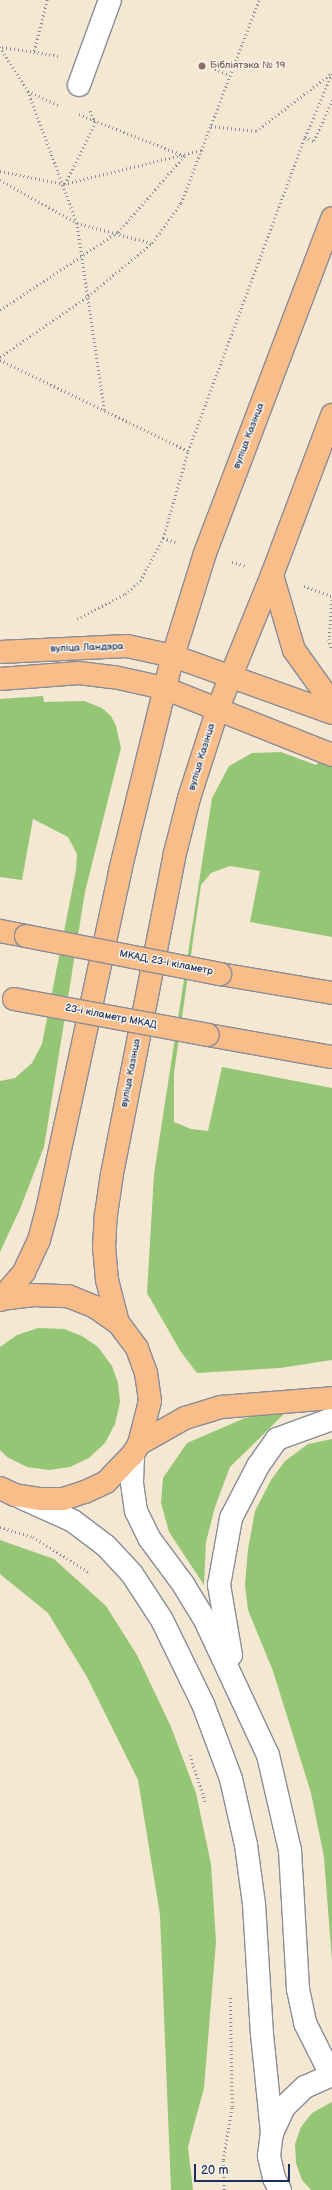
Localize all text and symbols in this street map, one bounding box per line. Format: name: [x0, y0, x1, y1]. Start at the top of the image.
place label: Бібліятэка № 19: [210, 60, 285, 72]
marker: Бібліятэка № 19: [197, 61, 207, 71]
street label: вуліца Казінца: [231, 401, 267, 471]
street label: вуліца Ландэра: [50, 641, 124, 655]
street label: вуліца Казінца: [186, 722, 218, 792]
street label: МКАД, 23-і кіламетр: [118, 948, 214, 978]
street label: 23-і кіламетр МКАД: [64, 1002, 158, 1032]
street label: вуліца Казінца: [118, 1038, 144, 1108]
scale bar: [196, 2156, 292, 2182]
text: 20 m: [201, 2163, 228, 2178]

